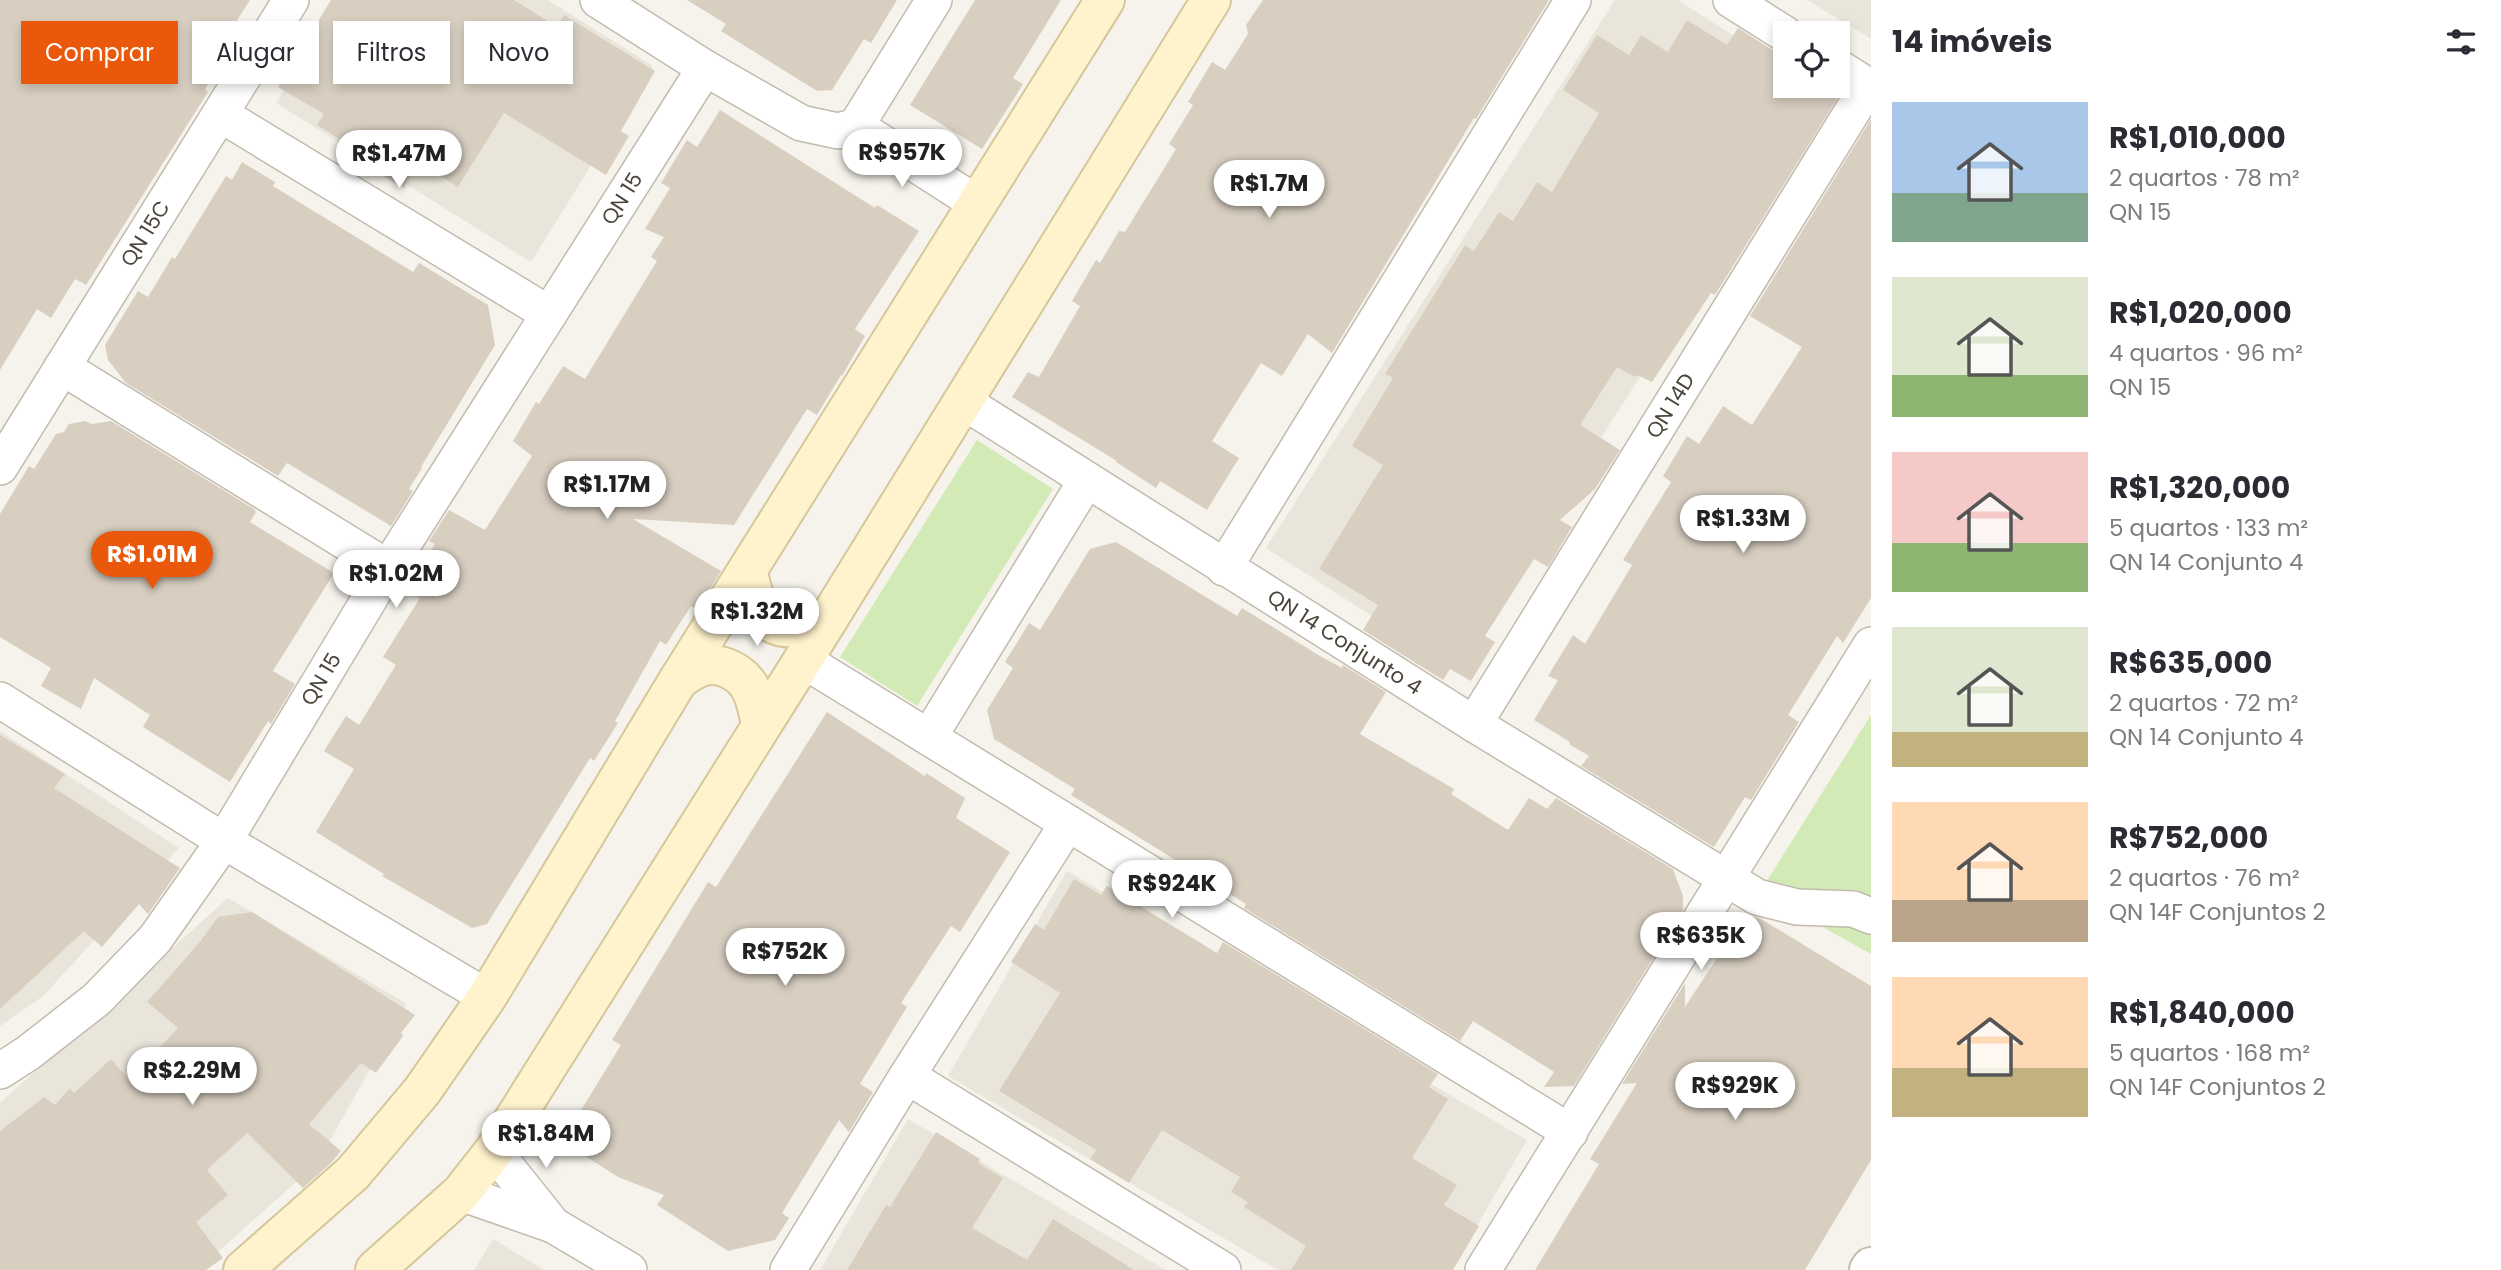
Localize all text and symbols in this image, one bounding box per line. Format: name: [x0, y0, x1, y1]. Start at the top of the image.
text: 14 imóveis: [1892, 20, 2053, 63]
chip: Comprar: [21, 21, 178, 84]
chip: Alugar: [192, 21, 319, 84]
chip: Filtros: [333, 21, 450, 84]
chip: Novo: [464, 21, 573, 84]
map controls: [1773, 21, 1850, 98]
button: locate: [1773, 21, 1850, 98]
icon: filters: [2442, 23, 2480, 61]
text: R$1,010,000: [2109, 116, 2286, 159]
pin: R$1.47M: [334, 130, 464, 190]
pin: R$957K: [845, 130, 959, 189]
icon: home: [1948, 130, 2032, 214]
text: R$957K: [858, 136, 946, 168]
text: R$1.47M: [352, 137, 446, 169]
pin: R$1.7M: [1212, 160, 1326, 220]
text: 2 quartos · 78 m²: [2109, 162, 2300, 194]
street label: QN 15: [594, 167, 649, 230]
text: R$1.7M: [1230, 167, 1308, 199]
street label: QN 15C: [113, 195, 177, 272]
text: QN 15: [2109, 196, 2171, 228]
text: R$1,020,000: [2109, 291, 2292, 334]
icon: home: [1948, 305, 2032, 389]
text: 4 quartos · 96 m²: [2109, 337, 2303, 369]
street label: QN 14D: [1639, 367, 1701, 444]
text: QN 15: [2109, 371, 2171, 403]
pin: R$1.17M: [542, 462, 672, 521]
text: R$1,320,000: [2109, 466, 2290, 509]
text: R$1.17M: [563, 468, 651, 500]
icon: home: [1948, 480, 2032, 564]
pin: R$1.33M: [1678, 496, 1808, 555]
text: R$1.33M: [1696, 502, 1790, 534]
text: 5 quartos · 133 m²: [2109, 512, 2308, 544]
pin: R$1.01M: [87, 532, 217, 591]
text: R$1.01M: [107, 538, 197, 570]
text: QN 14 Conjunto 4: [2109, 546, 2303, 578]
pin: R$1.02M: [331, 550, 461, 610]
text: R$1.02M: [349, 557, 443, 589]
street label: QN 14 Conjunto 4: [1262, 582, 1428, 702]
pin: R$1.32M: [692, 588, 822, 648]
text: R$1.32M: [710, 595, 804, 627]
text: R$635,000: [2109, 641, 2272, 684]
street label: QN 15: [294, 647, 348, 711]
icon: home: [1948, 655, 2032, 739]
text: 2 quartos · 72 m²: [2109, 687, 2298, 719]
text: QN 14 Conjunto 4: [2109, 721, 2303, 753]
text: R$752,000: [2109, 816, 2268, 859]
icon: home: [1948, 830, 2032, 914]
pin: R$924K: [1115, 860, 1229, 920]
text: 2 quartos · 76 m²: [2109, 862, 2300, 894]
text: R$924K: [1127, 867, 1217, 899]
text: QN 14F Conjuntos 2: [2109, 896, 2326, 928]
pin: R$635K: [1644, 912, 1758, 972]
text: R$635K: [1656, 919, 1746, 951]
pin: R$752K: [728, 928, 842, 988]
text: R$752K: [742, 935, 828, 967]
text: R$1,840,000: [2109, 991, 2295, 1034]
icon: home: [1948, 1005, 2032, 1089]
text: 5 quartos · 168 m²: [2109, 1037, 2310, 1069]
pin: R$2.29M: [127, 1048, 257, 1107]
text: R$2.29M: [143, 1054, 241, 1086]
pin: R$929K: [1678, 1062, 1792, 1122]
text: R$929K: [1691, 1069, 1779, 1101]
text: QN 14F Conjuntos 2: [2109, 1071, 2326, 1103]
pin: R$1.84M: [481, 1110, 611, 1170]
text: R$1.84M: [498, 1117, 594, 1149]

